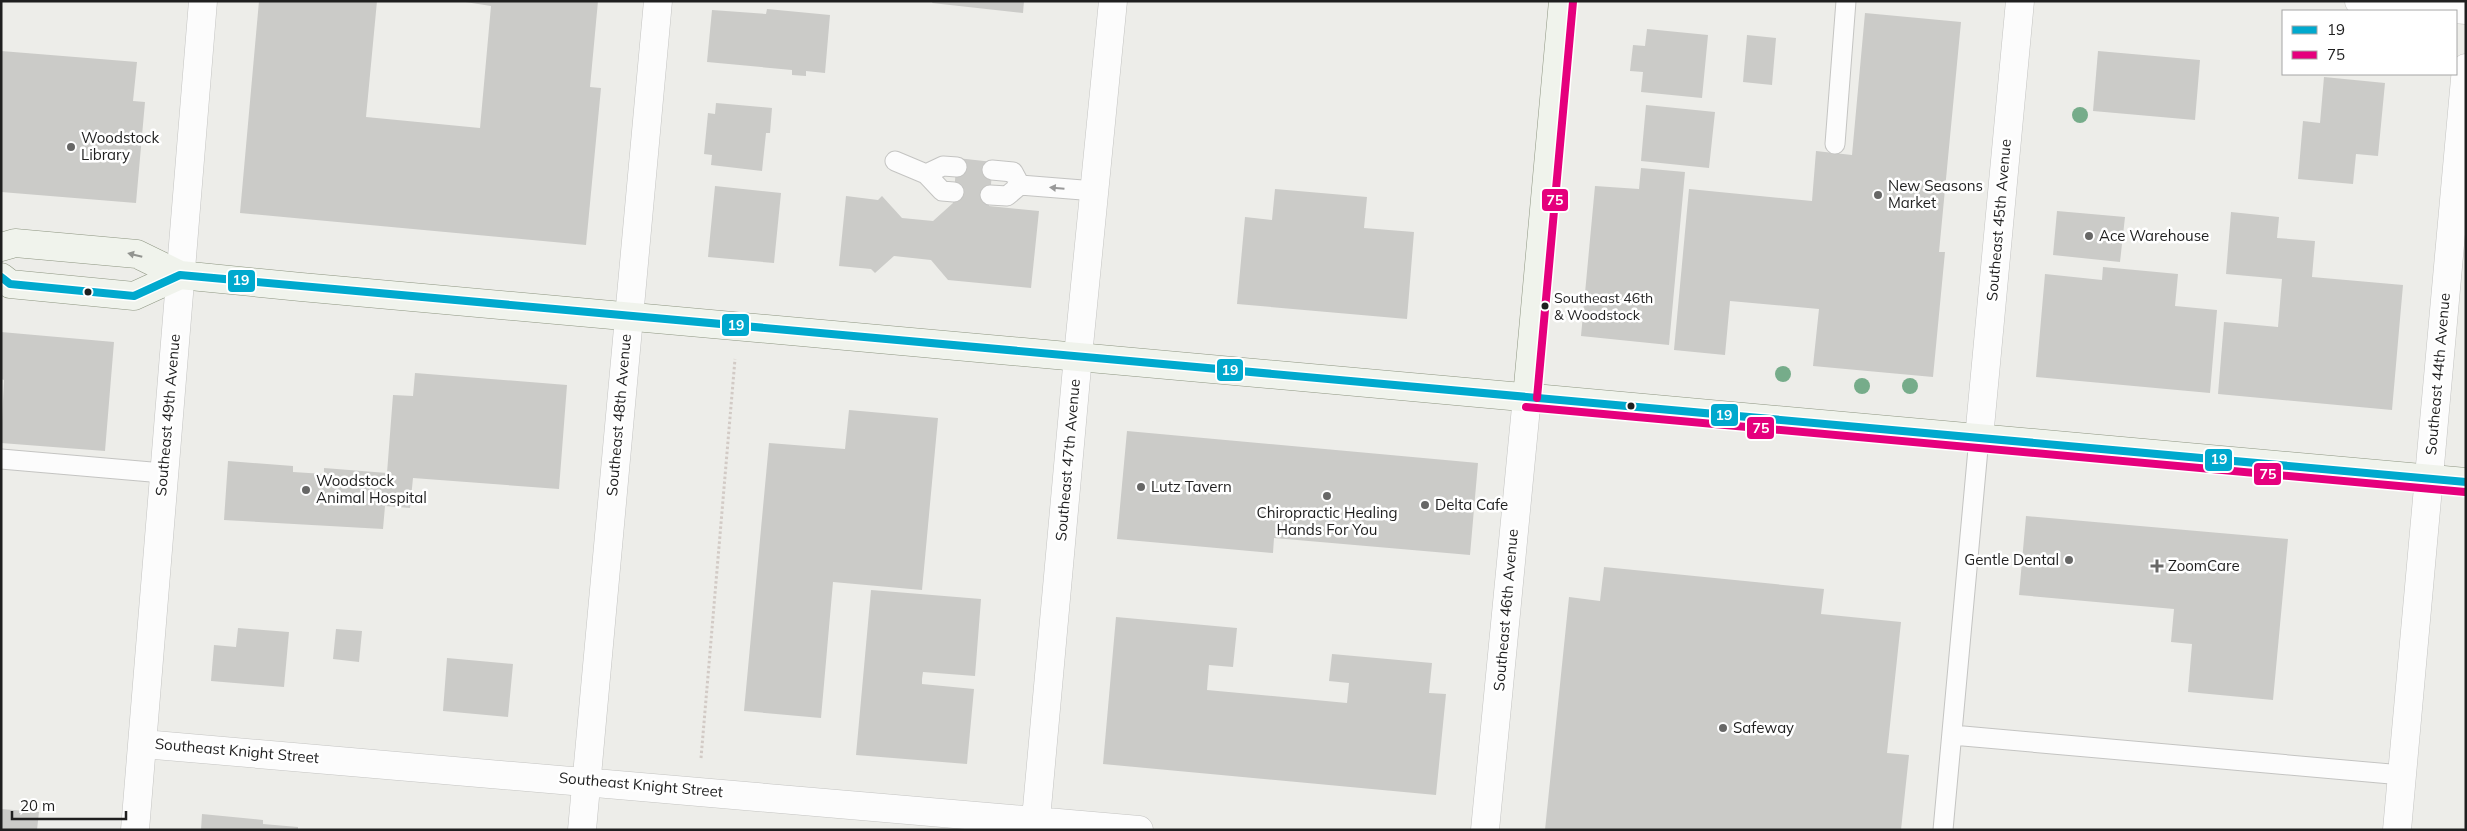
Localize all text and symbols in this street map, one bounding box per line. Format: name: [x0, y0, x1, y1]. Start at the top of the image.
legend: [2282, 10, 2457, 75]
text: 19: [2327, 20, 2345, 39]
text: 75: [2327, 45, 2345, 64]
place label: Woodstock Library: [81, 128, 159, 164]
street label: Southeast 45th Avenue: [1982, 138, 2015, 302]
marker: Woodstock Library: [65, 141, 77, 153]
place label: New Seasons Market: [1888, 176, 1983, 212]
one-way arrow: [1049, 184, 1065, 192]
line badge: 75: [1541, 188, 1569, 212]
marker: New Seasons Market: [1872, 189, 1884, 201]
text: 75: [1547, 191, 1563, 209]
place label: Ace Warehouse: [2099, 226, 2209, 245]
marker: Ace Warehouse: [2083, 230, 2095, 242]
one-way arrow: [128, 251, 143, 259]
line badge: 19: [227, 269, 256, 293]
text: 19: [233, 271, 249, 289]
unlabelled marker: [83, 287, 93, 297]
place label: Southeast 46th & Woodstock: [1554, 289, 1653, 324]
street label: Southeast 44th Avenue: [2421, 292, 2454, 456]
marker: Southeast 46th & Woodstock: [1540, 301, 1550, 311]
line badge: 19: [721, 313, 750, 337]
text: 19: [728, 316, 744, 334]
street label: Southeast 49th Avenue: [151, 333, 184, 497]
street label: Southeast 48th Avenue: [602, 333, 635, 497]
line badge: 19: [1216, 358, 1244, 382]
text: 19: [1222, 361, 1238, 379]
street label: Southeast 47th Avenue: [1051, 378, 1084, 542]
unlabelled marker: [1626, 401, 1636, 411]
line badge: 19: [1710, 403, 1739, 427]
text: 19: [1716, 406, 1732, 424]
line badge: 75: [1746, 416, 1775, 440]
text: 75: [1753, 419, 1769, 437]
line badge: 19: [2204, 448, 2233, 472]
text: 19: [2211, 450, 2227, 468]
line badge: 75: [2253, 462, 2282, 486]
text: 75: [2260, 465, 2276, 483]
place label: Woodstock Animal Hospital: [316, 471, 427, 507]
place label: Lutz Tavern: [1151, 477, 1232, 496]
marker: Lutz Tavern: [1135, 481, 1147, 493]
marker: Woodstock Animal Hospital: [300, 484, 312, 496]
marker: Chiropractic Healing Hands For You: [1321, 490, 1333, 502]
place label: Delta Cafe: [1435, 495, 1508, 514]
marker: Delta Cafe: [1419, 499, 1431, 511]
place label: Chiropractic Healing Hands For You: [1256, 503, 1398, 539]
street label: Southeast 46th Avenue: [1489, 528, 1522, 692]
place label: Gentle Dental: [1964, 550, 2059, 569]
marker: Gentle Dental: [2063, 554, 2075, 566]
place label: ZoomCare: [2168, 556, 2240, 575]
marker: ZoomCare: [2150, 559, 2164, 573]
place label: Safeway: [1733, 718, 1794, 737]
marker: Safeway: [1717, 722, 1729, 734]
street label: Southeast Knight Street: [154, 734, 320, 767]
street label: Southeast Knight Street: [558, 768, 724, 801]
scale bar: [12, 788, 126, 820]
text: 20 m: [20, 796, 55, 815]

